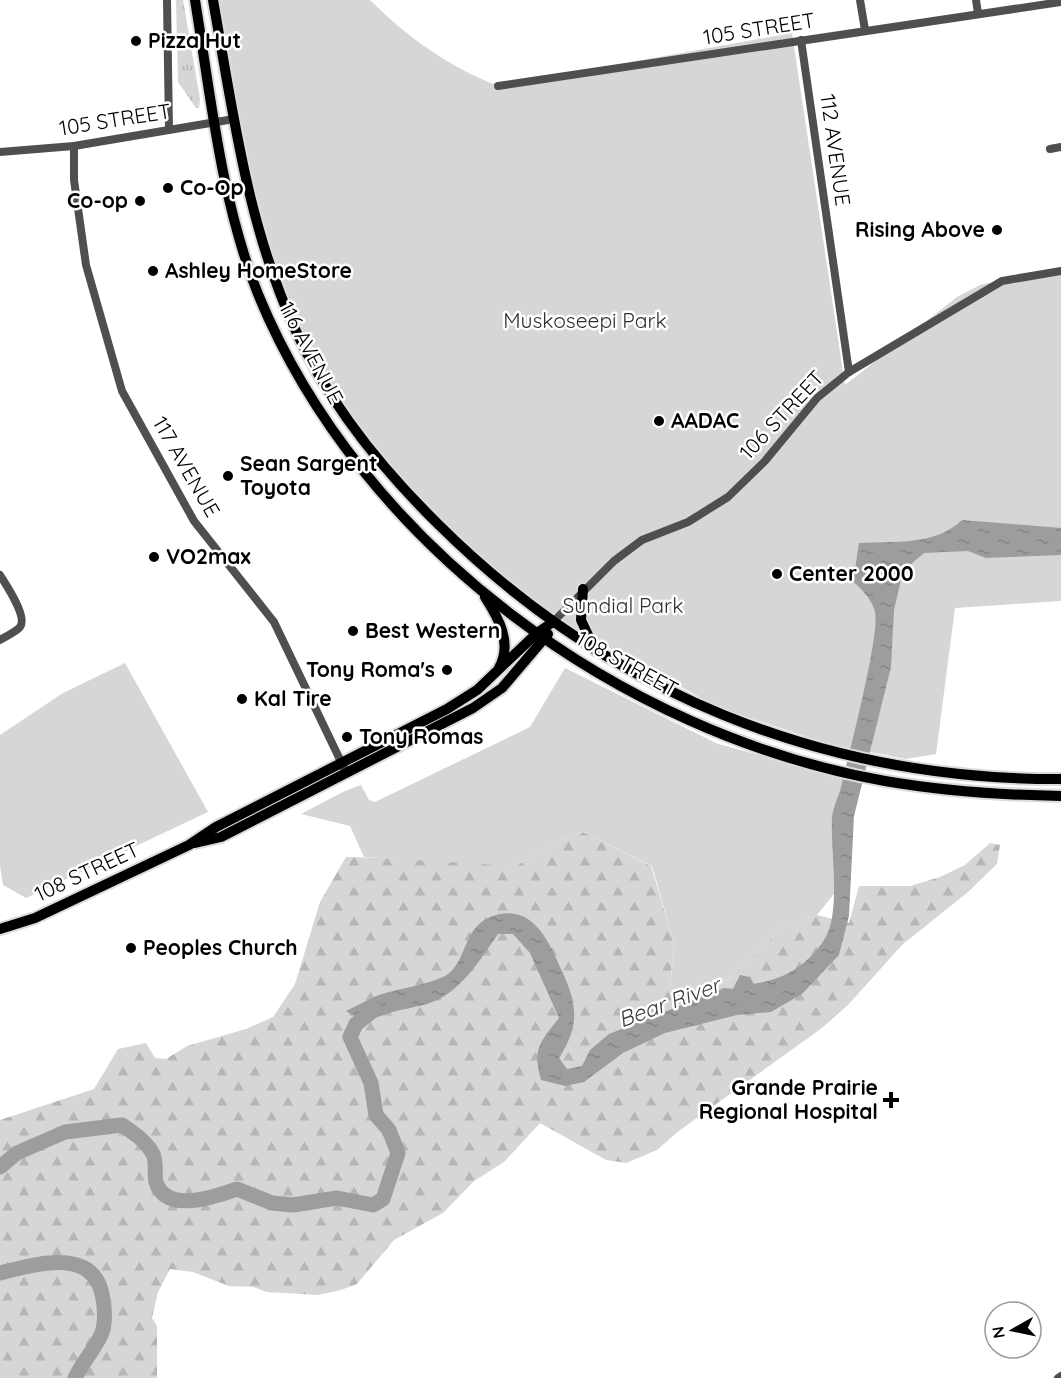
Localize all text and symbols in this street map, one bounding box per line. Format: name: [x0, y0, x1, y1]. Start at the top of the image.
street label: 105 STREET: [701, 6, 816, 50]
place label: Pizza Hut: [148, 27, 241, 53]
marker: Pizza Hut: [129, 34, 143, 48]
street label: 112 AVENUE: [815, 92, 857, 207]
street label: 105 STREET: [57, 97, 172, 141]
place label: Co-Op: [180, 174, 244, 200]
marker: Co-Op: [161, 181, 175, 195]
place label: Co-op: [67, 187, 128, 213]
marker: Co-op: [133, 194, 147, 208]
place label: Rising Above: [855, 216, 985, 242]
marker: Rising Above: [990, 223, 1004, 237]
place label: Ashley HomeStore: [165, 257, 352, 283]
marker: Ashley HomeStore: [146, 264, 160, 278]
street label: 116 AVENUE: [274, 297, 350, 408]
park label: Muskoseepi Park: [503, 307, 667, 333]
street label: 106 STREET: [733, 364, 829, 464]
place label: AADAC: [671, 407, 739, 433]
street label: 117 AVENUE: [148, 412, 226, 521]
marker: AADAC: [652, 414, 666, 428]
place label: Sean Sargent Toyota: [240, 450, 378, 500]
marker: Sean Sargent Toyota: [221, 469, 235, 483]
place label: VO2max: [166, 543, 251, 569]
marker: VO2max: [147, 550, 161, 564]
place label: Center 2000: [789, 560, 914, 586]
marker: Center 2000: [770, 567, 784, 581]
park label: Sundial Park: [563, 592, 683, 618]
place label: Best Western: [365, 617, 500, 643]
marker: Best Western: [346, 624, 360, 638]
street label: 108 STREET: [572, 624, 683, 702]
place label: Tony Roma's: [306, 656, 435, 682]
marker: Tony Roma's: [440, 663, 454, 677]
place label: Kal Tire: [254, 685, 332, 711]
marker: Kal Tire: [235, 692, 249, 706]
place label: Tony Romas: [359, 723, 483, 749]
marker: Tony Romas: [340, 730, 354, 744]
street label: 108 STREET: [30, 836, 143, 907]
place label: Peoples Church: [143, 934, 298, 960]
marker: Peoples Church: [124, 941, 138, 955]
water label: Bear River: [614, 970, 726, 1033]
place label: Grande Prairie Regional Hospital: [699, 1074, 878, 1124]
marker: Grande Prairie Regional Hospital: [882, 1091, 900, 1109]
north arrow: [983, 1300, 1043, 1360]
text: N: [987, 1325, 1009, 1340]

